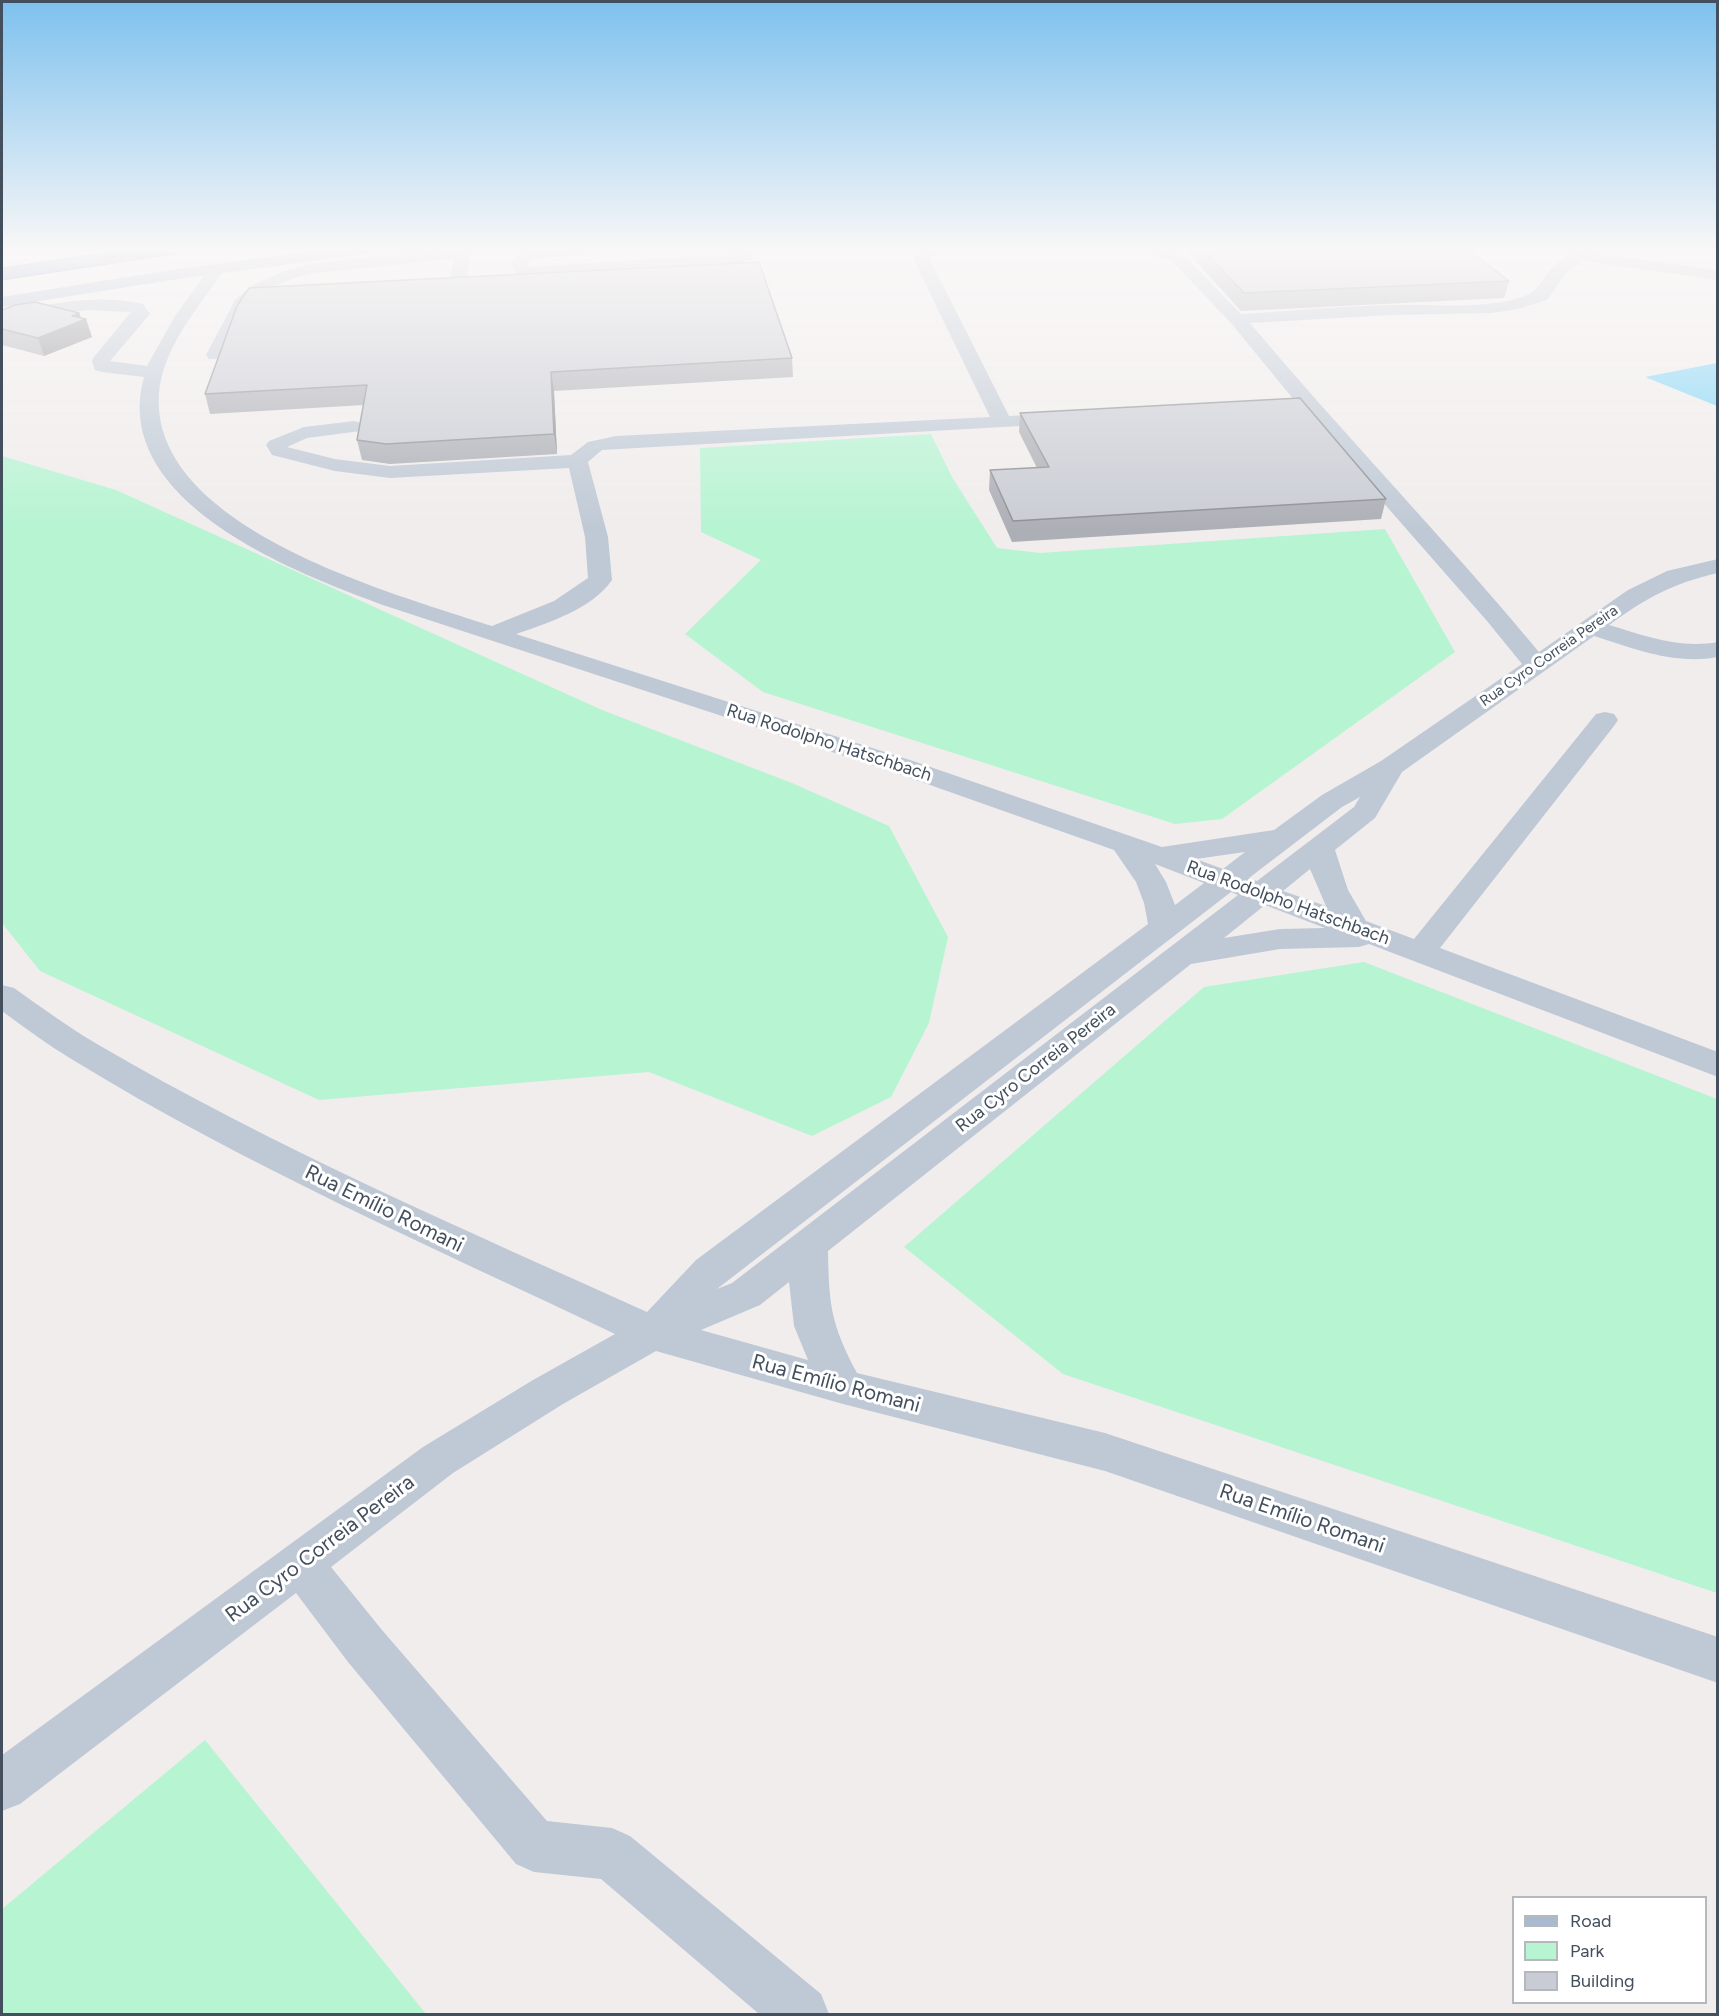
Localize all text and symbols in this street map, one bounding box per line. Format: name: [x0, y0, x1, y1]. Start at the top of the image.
street label: Rua Cyro Correia Pereira: [1477, 602, 1621, 710]
street label: Rua Rodolpho Hatschbach: [724, 700, 934, 786]
street label: Rua Rodolpho Hatschbach: [1184, 856, 1392, 950]
street label: Rua Cyro Correia Pereira: [952, 999, 1120, 1137]
street label: Rua Emílio Romani: [301, 1160, 467, 1258]
street label: Rua Emílio Romani: [749, 1349, 923, 1419]
street label: Rua Cyro Correia Pereira: [221, 1470, 419, 1628]
street label: Rua Emílio Romani: [1216, 1479, 1388, 1559]
legend: [1512, 1896, 1707, 2004]
text: Road: [1570, 1910, 1611, 1932]
text: Park: [1570, 1940, 1604, 1962]
text: Building: [1570, 1970, 1635, 1992]

